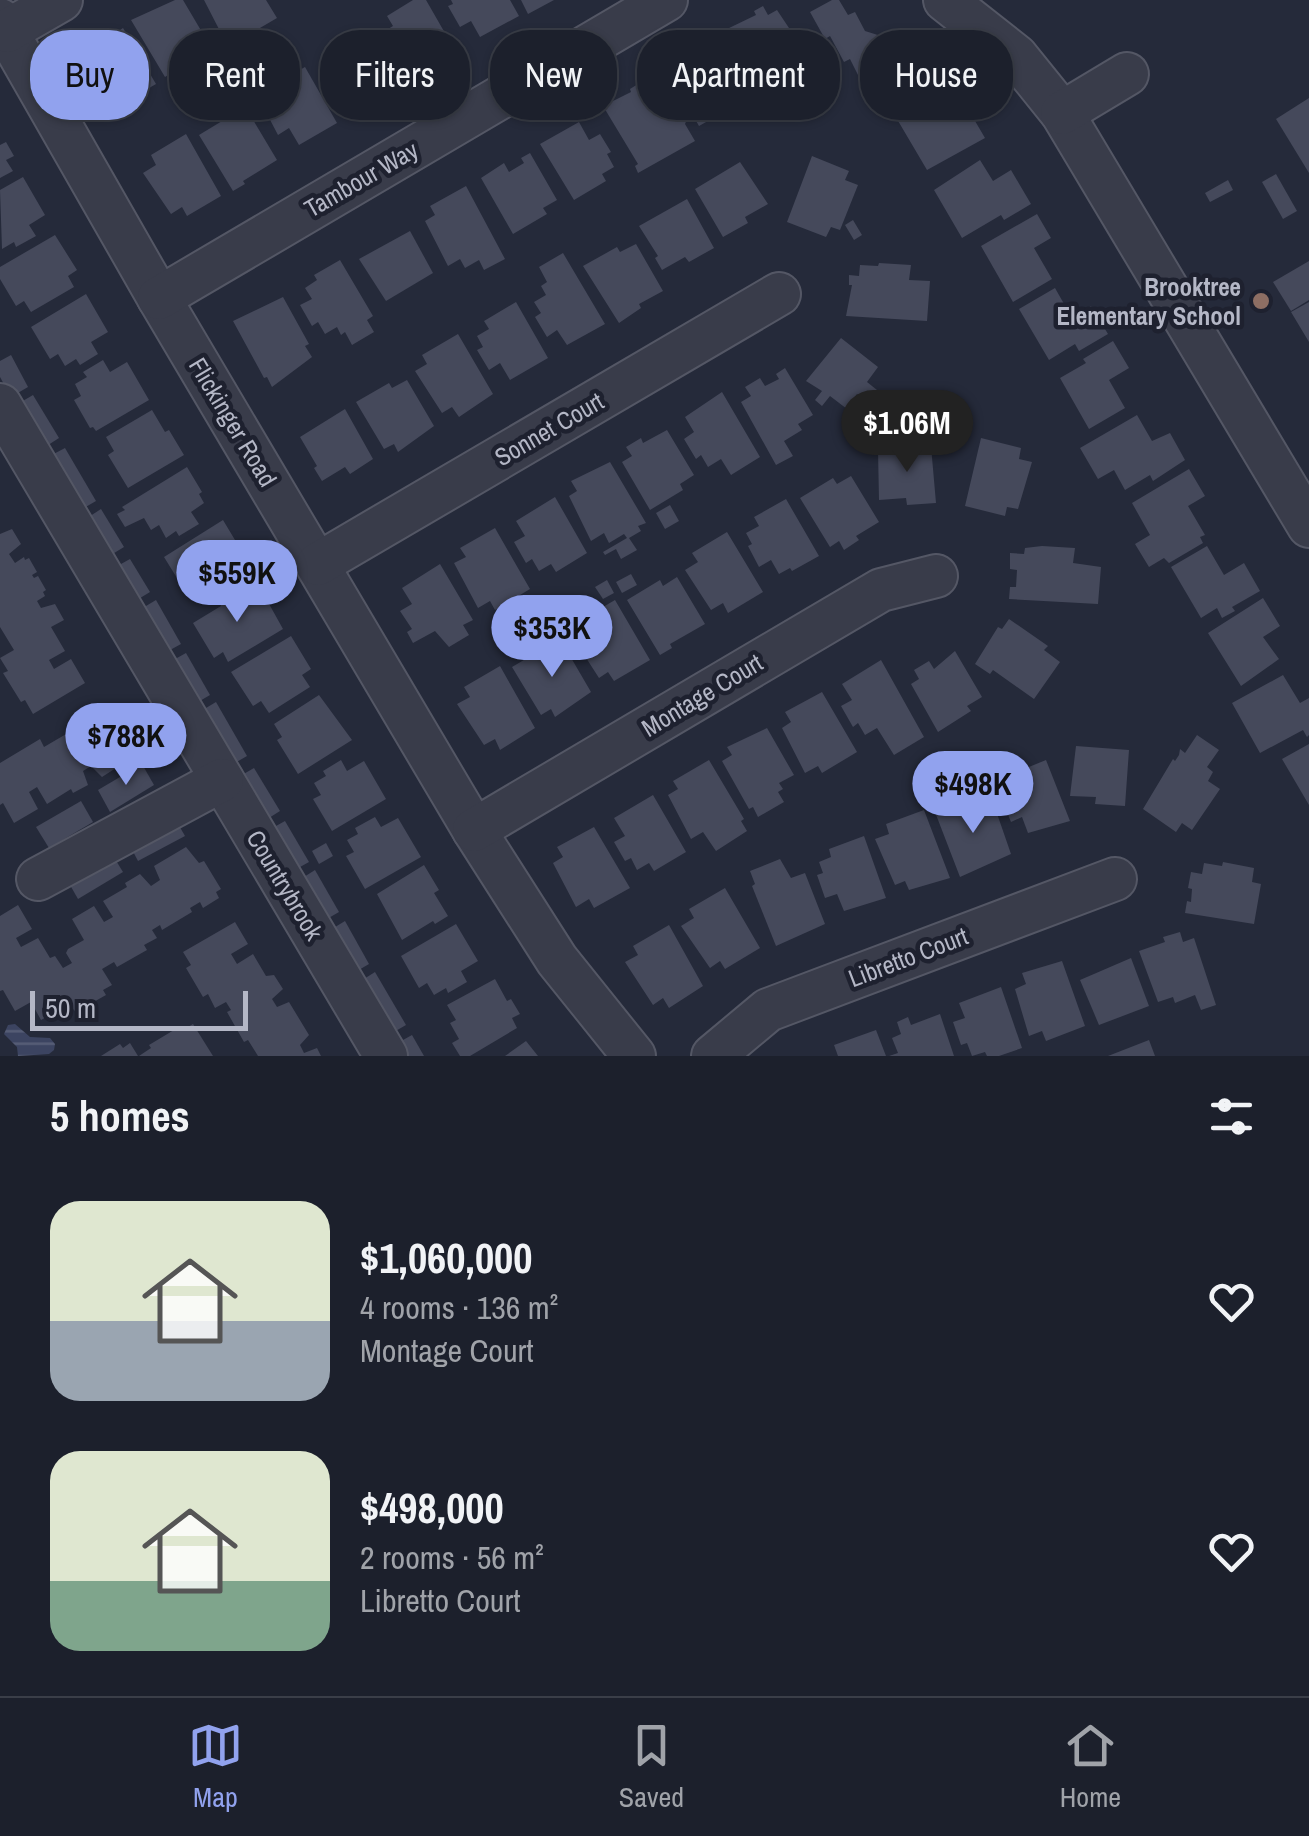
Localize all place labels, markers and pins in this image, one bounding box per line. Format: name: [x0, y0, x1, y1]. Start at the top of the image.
place label: Brooktree Elementary School: [1056, 270, 1241, 333]
marker: Brooktree Elementary School: [1250, 290, 1272, 312]
pin: $1.06M: [826, 390, 988, 475]
pin: $559K: [167, 540, 307, 625]
pin: $353K: [482, 595, 622, 680]
pin: $788K: [56, 703, 196, 788]
pin: $498K: [903, 751, 1043, 836]

